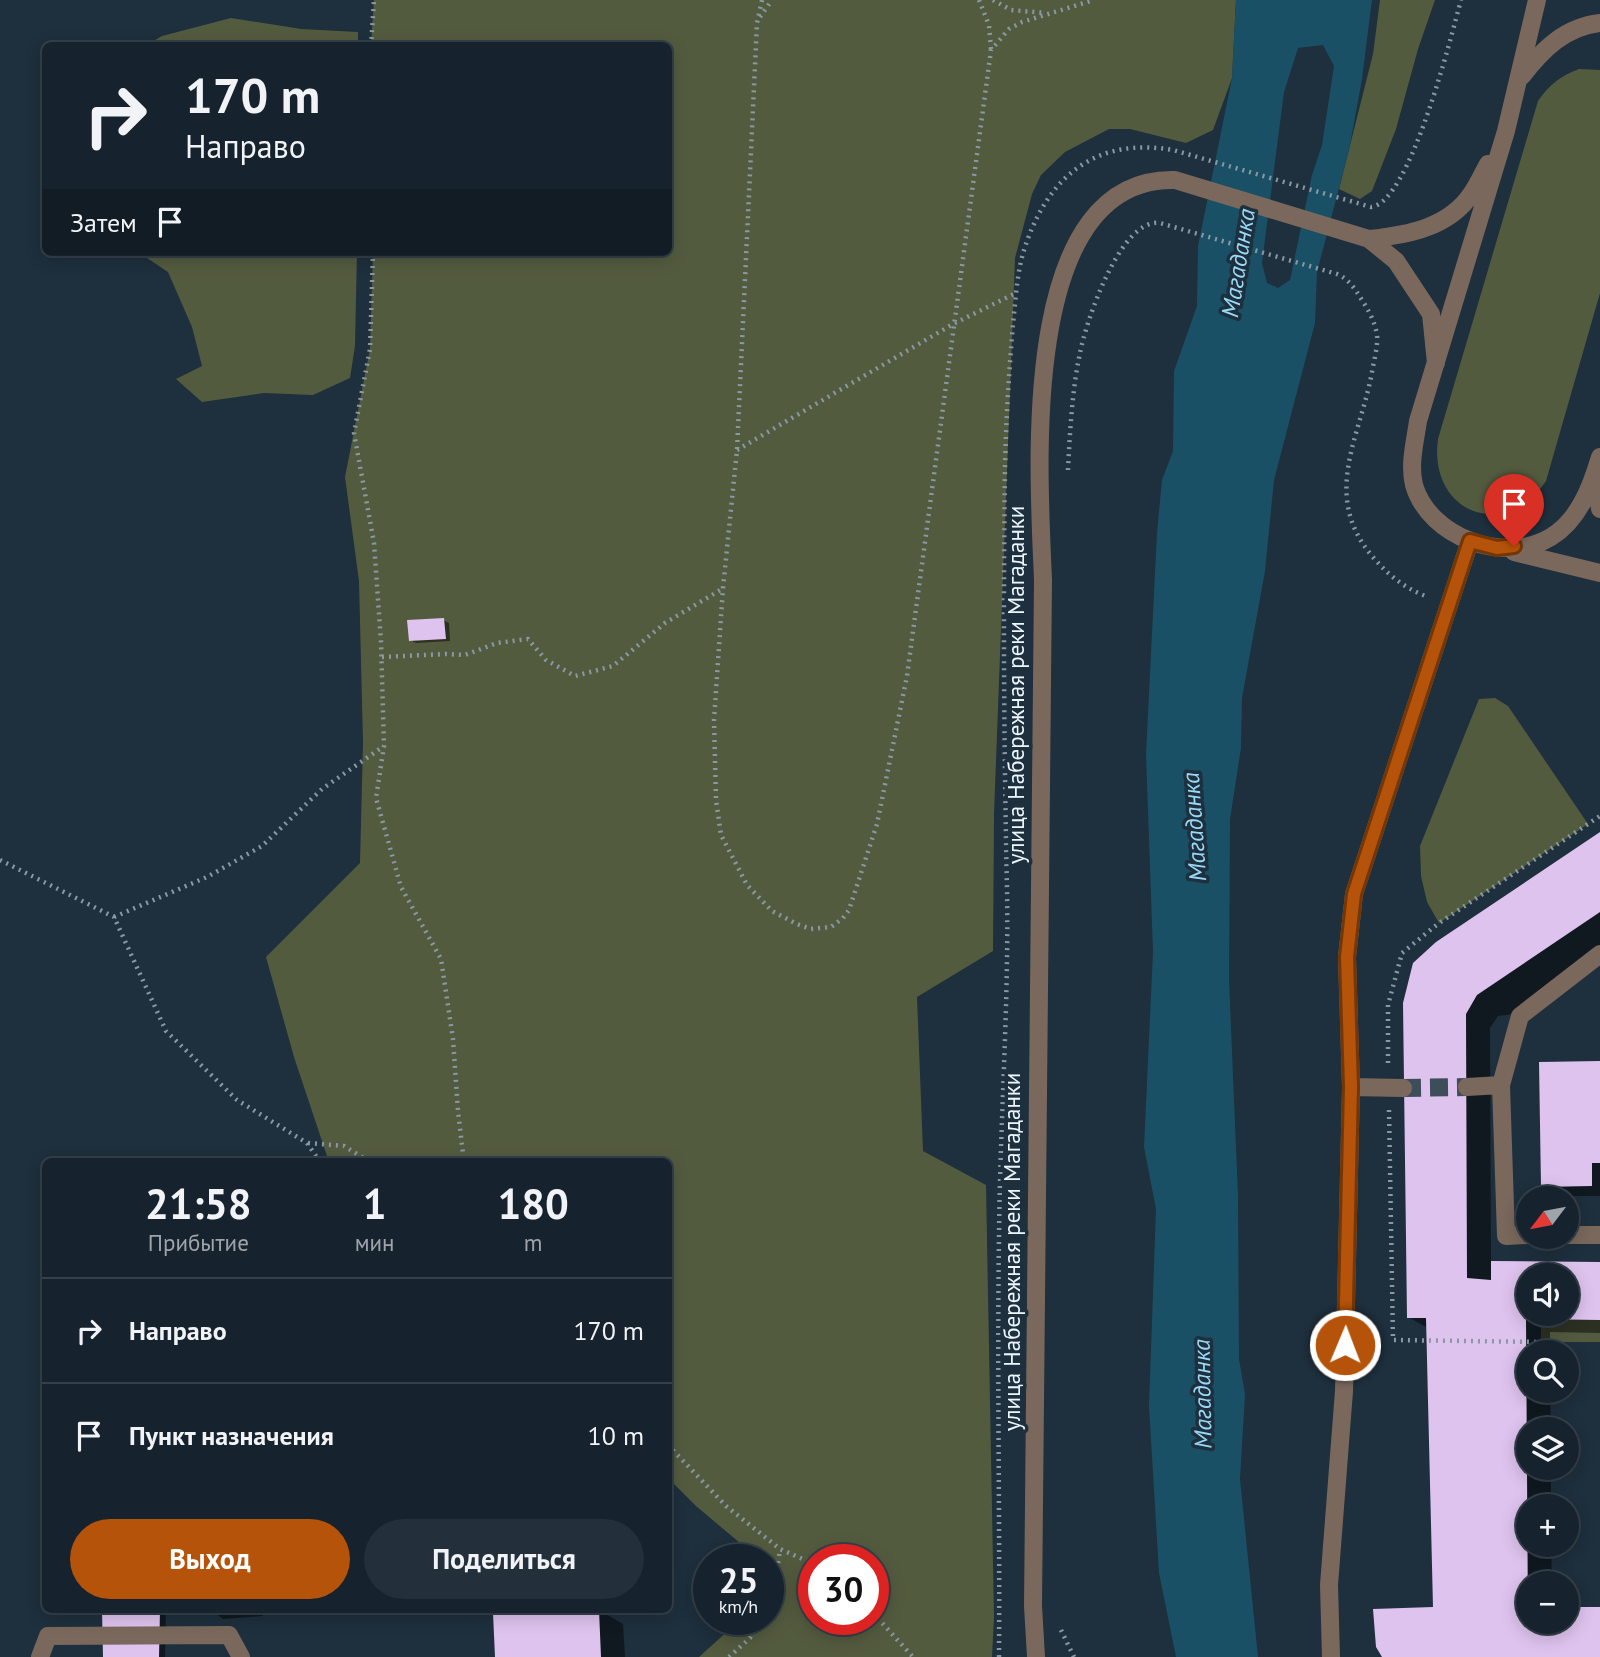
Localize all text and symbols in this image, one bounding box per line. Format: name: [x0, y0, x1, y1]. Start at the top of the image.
text: 170 m: [185, 63, 320, 127]
icon: right: [70, 70, 161, 161]
text: Направо: [185, 125, 306, 167]
icon: arrive: [151, 203, 189, 241]
text: Затем: [70, 206, 137, 239]
water label: Магаданка: [1214, 206, 1262, 320]
pin: [1484, 474, 1544, 546]
icon: arrive: [1495, 485, 1533, 523]
street label: улица Набережная реки Магаданки: [1001, 506, 1030, 864]
water label: Магаданка: [1175, 771, 1213, 883]
street label: улица Набережная реки Магаданки: [997, 1073, 1026, 1431]
text: 21:58: [145, 1176, 252, 1231]
text: 1: [363, 1176, 386, 1231]
text: 180: [497, 1176, 569, 1231]
north arrow: [1516, 1186, 1578, 1250]
map controls: [1516, 1186, 1579, 1634]
text: Прибытие: [148, 1228, 249, 1257]
text: мин: [355, 1228, 394, 1257]
text: m: [524, 1228, 543, 1257]
button: sound: [1516, 1263, 1579, 1326]
position arrow: [1308, 1308, 1382, 1382]
icon: right: [70, 1312, 108, 1350]
text: Направо: [129, 1314, 227, 1347]
text: 170 m: [573, 1314, 644, 1347]
water label: Магаданка: [1186, 1339, 1218, 1449]
button: search: [1516, 1340, 1579, 1403]
icon: arrive: [70, 1417, 108, 1455]
button: layers: [1516, 1417, 1579, 1480]
text: Пункт назначения: [129, 1419, 334, 1452]
text: 10 m: [588, 1419, 644, 1452]
button: +: [1516, 1494, 1579, 1557]
button: Выход: [70, 1519, 350, 1599]
button: Поделиться: [364, 1519, 644, 1599]
speed limit sign: 30: [798, 1544, 889, 1635]
text: 25: [719, 1557, 758, 1603]
button: −: [1516, 1571, 1579, 1634]
text: km/h: [719, 1595, 758, 1618]

